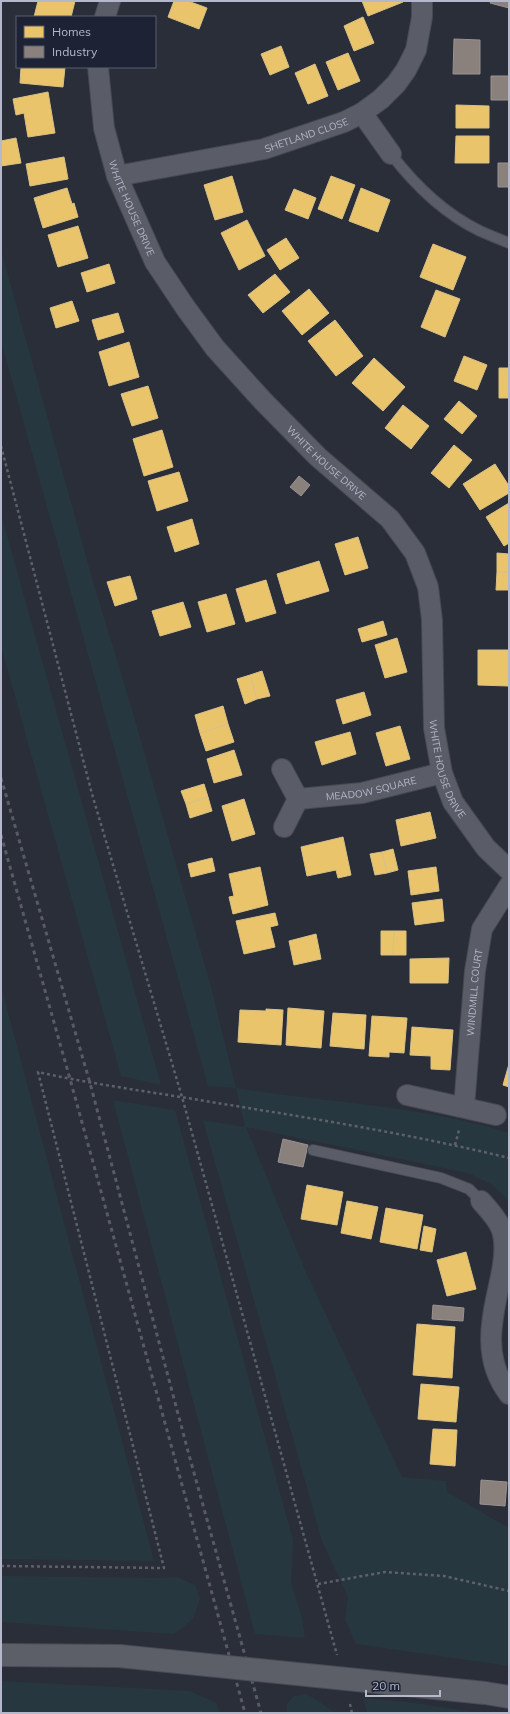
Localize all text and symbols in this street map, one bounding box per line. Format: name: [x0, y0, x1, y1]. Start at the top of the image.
legend: [16, 16, 156, 68]
text: Homes: [52, 24, 91, 39]
text: Industry: [52, 44, 98, 59]
street label: SHETLAND CLOSE: [263, 114, 351, 155]
street label: WHITE HOUSE DRIVE: [106, 158, 158, 258]
street label: WHITE HOUSE DRIVE: [284, 423, 369, 502]
street label: WHITE HOUSE DRIVE: [427, 719, 469, 821]
street label: MEADOW SQUARE: [325, 773, 418, 803]
street label: WINDMILL COURT: [463, 948, 485, 1037]
scale bar: [366, 1672, 440, 1698]
text: 20 m: [372, 1678, 400, 1693]

